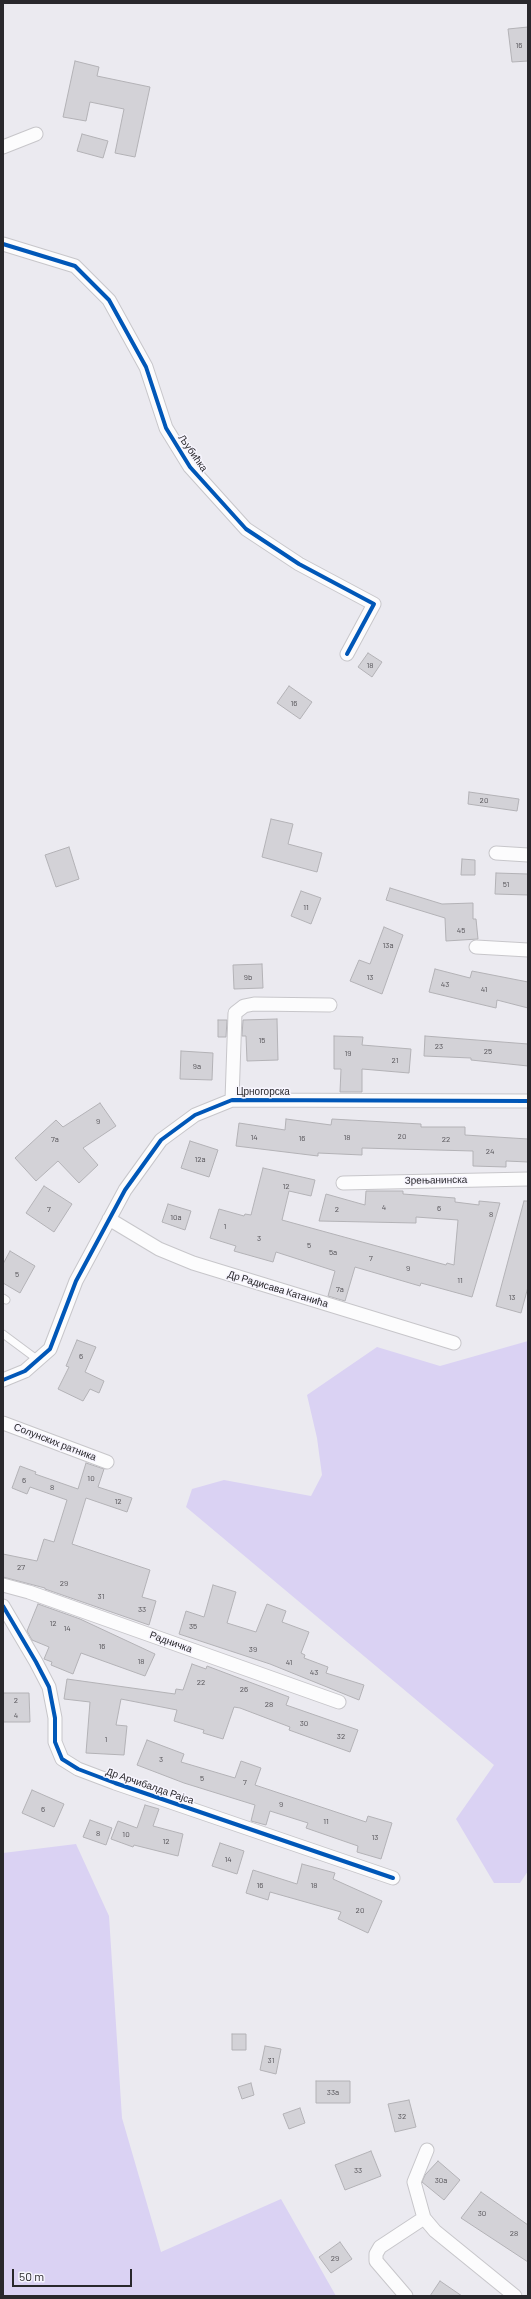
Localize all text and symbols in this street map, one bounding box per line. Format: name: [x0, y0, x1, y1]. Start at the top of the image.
house number: 16: [516, 40, 522, 50]
street label: Љубићка: [176, 432, 210, 474]
house number: 18: [367, 660, 373, 670]
house number: 16: [291, 698, 297, 708]
house number: 20: [480, 795, 488, 805]
house number: 51: [503, 879, 509, 889]
house number: 11: [303, 902, 309, 912]
house number: 45: [457, 925, 465, 935]
house number: 13a: [382, 940, 394, 950]
house number: 9b: [244, 972, 252, 982]
house number: 13: [367, 972, 373, 982]
house number: 43: [441, 979, 449, 989]
house number: 41: [481, 984, 487, 994]
house number: 15: [259, 1035, 265, 1045]
house number: 23: [435, 1041, 443, 1051]
house number: 25: [484, 1046, 492, 1056]
house number: 19: [345, 1048, 351, 1058]
house number: 21: [392, 1055, 398, 1065]
house number: 9a: [193, 1061, 201, 1071]
street label: Црногорска: [236, 1086, 290, 1098]
house number: 9: [96, 1116, 100, 1126]
house number: 20: [398, 1131, 406, 1141]
house number: 14: [250, 1132, 258, 1142]
house number: 18: [344, 1132, 350, 1142]
house number: 16: [299, 1133, 305, 1143]
house number: 7a: [51, 1134, 59, 1144]
house number: 22: [442, 1134, 450, 1144]
house number: 24: [486, 1146, 494, 1156]
house number: 12a: [194, 1154, 206, 1164]
street label: Зрењанинска: [405, 1173, 467, 1187]
house number: 12: [282, 1181, 290, 1191]
house number: 4: [382, 1202, 386, 1212]
house number: 6: [437, 1203, 441, 1213]
house number: 7: [47, 1204, 51, 1214]
house number: 2: [335, 1204, 339, 1214]
house number: 8: [489, 1209, 493, 1219]
house number: 10a: [170, 1212, 182, 1222]
house number: 1: [224, 1221, 226, 1231]
house number: 3: [257, 1233, 261, 1243]
house number: 5: [307, 1240, 311, 1250]
house number: 5a: [329, 1247, 337, 1257]
house number: 7: [369, 1253, 373, 1263]
house number: 9: [406, 1263, 410, 1273]
street label: Др Радисава Катанића: [226, 1268, 330, 1310]
house number: 5: [15, 1269, 19, 1279]
house number: 11: [457, 1275, 463, 1285]
house number: 7a: [336, 1284, 344, 1294]
house number: 13: [509, 1292, 515, 1302]
house number: 6: [79, 1351, 83, 1361]
street label: Солунских ратника: [12, 1421, 98, 1463]
house number: 10: [87, 1473, 95, 1483]
house number: 6: [22, 1475, 26, 1485]
house number: 8: [50, 1482, 54, 1492]
house number: 12: [114, 1496, 122, 1506]
house number: 27: [17, 1562, 25, 1572]
house number: 29: [60, 1578, 68, 1588]
house number: 31: [98, 1591, 104, 1601]
house number: 33: [138, 1604, 146, 1614]
house number: 12: [49, 1618, 57, 1628]
house number: 35: [189, 1621, 197, 1631]
house number: 14: [63, 1623, 71, 1633]
street label: Радничка: [148, 1629, 194, 1655]
house number: 16: [99, 1641, 105, 1651]
house number: 39: [249, 1644, 257, 1654]
house number: 18: [138, 1656, 144, 1666]
house number: 41: [286, 1657, 292, 1667]
house number: 43: [310, 1667, 318, 1677]
house number: 22: [197, 1677, 205, 1687]
house number: 26: [240, 1684, 248, 1694]
house number: 2: [14, 1695, 18, 1705]
house number: 28: [265, 1699, 273, 1709]
house number: 4: [14, 1710, 18, 1720]
house number: 30: [300, 1718, 308, 1728]
house number: 32: [337, 1731, 345, 1741]
house number: 1: [105, 1734, 107, 1744]
house number: 3: [159, 1754, 163, 1764]
street label: Др Арчибалда Рајса: [104, 1765, 196, 1807]
house number: 5: [200, 1773, 204, 1783]
house number: 7: [243, 1777, 247, 1787]
house number: 9: [279, 1799, 283, 1809]
house number: 6: [41, 1804, 45, 1814]
house number: 11: [323, 1816, 329, 1826]
house number: 8: [96, 1828, 100, 1838]
house number: 10: [122, 1829, 130, 1839]
house number: 13: [372, 1832, 378, 1842]
house number: 12: [162, 1836, 170, 1846]
house number: 14: [224, 1854, 232, 1864]
house number: 16: [257, 1880, 263, 1890]
house number: 18: [311, 1880, 317, 1890]
house number: 20: [356, 1905, 364, 1915]
house number: 31: [268, 2055, 274, 2065]
house number: 33a: [327, 2087, 339, 2097]
house number: 32: [398, 2111, 406, 2121]
house number: 33: [354, 2165, 362, 2175]
house number: 30a: [435, 2175, 447, 2185]
house number: 30: [478, 2208, 486, 2218]
house number: 28: [510, 2228, 518, 2238]
house number: 29: [331, 2253, 339, 2263]
scale bar: [14, 2261, 134, 2287]
text: 50 m: [19, 2269, 44, 2283]

